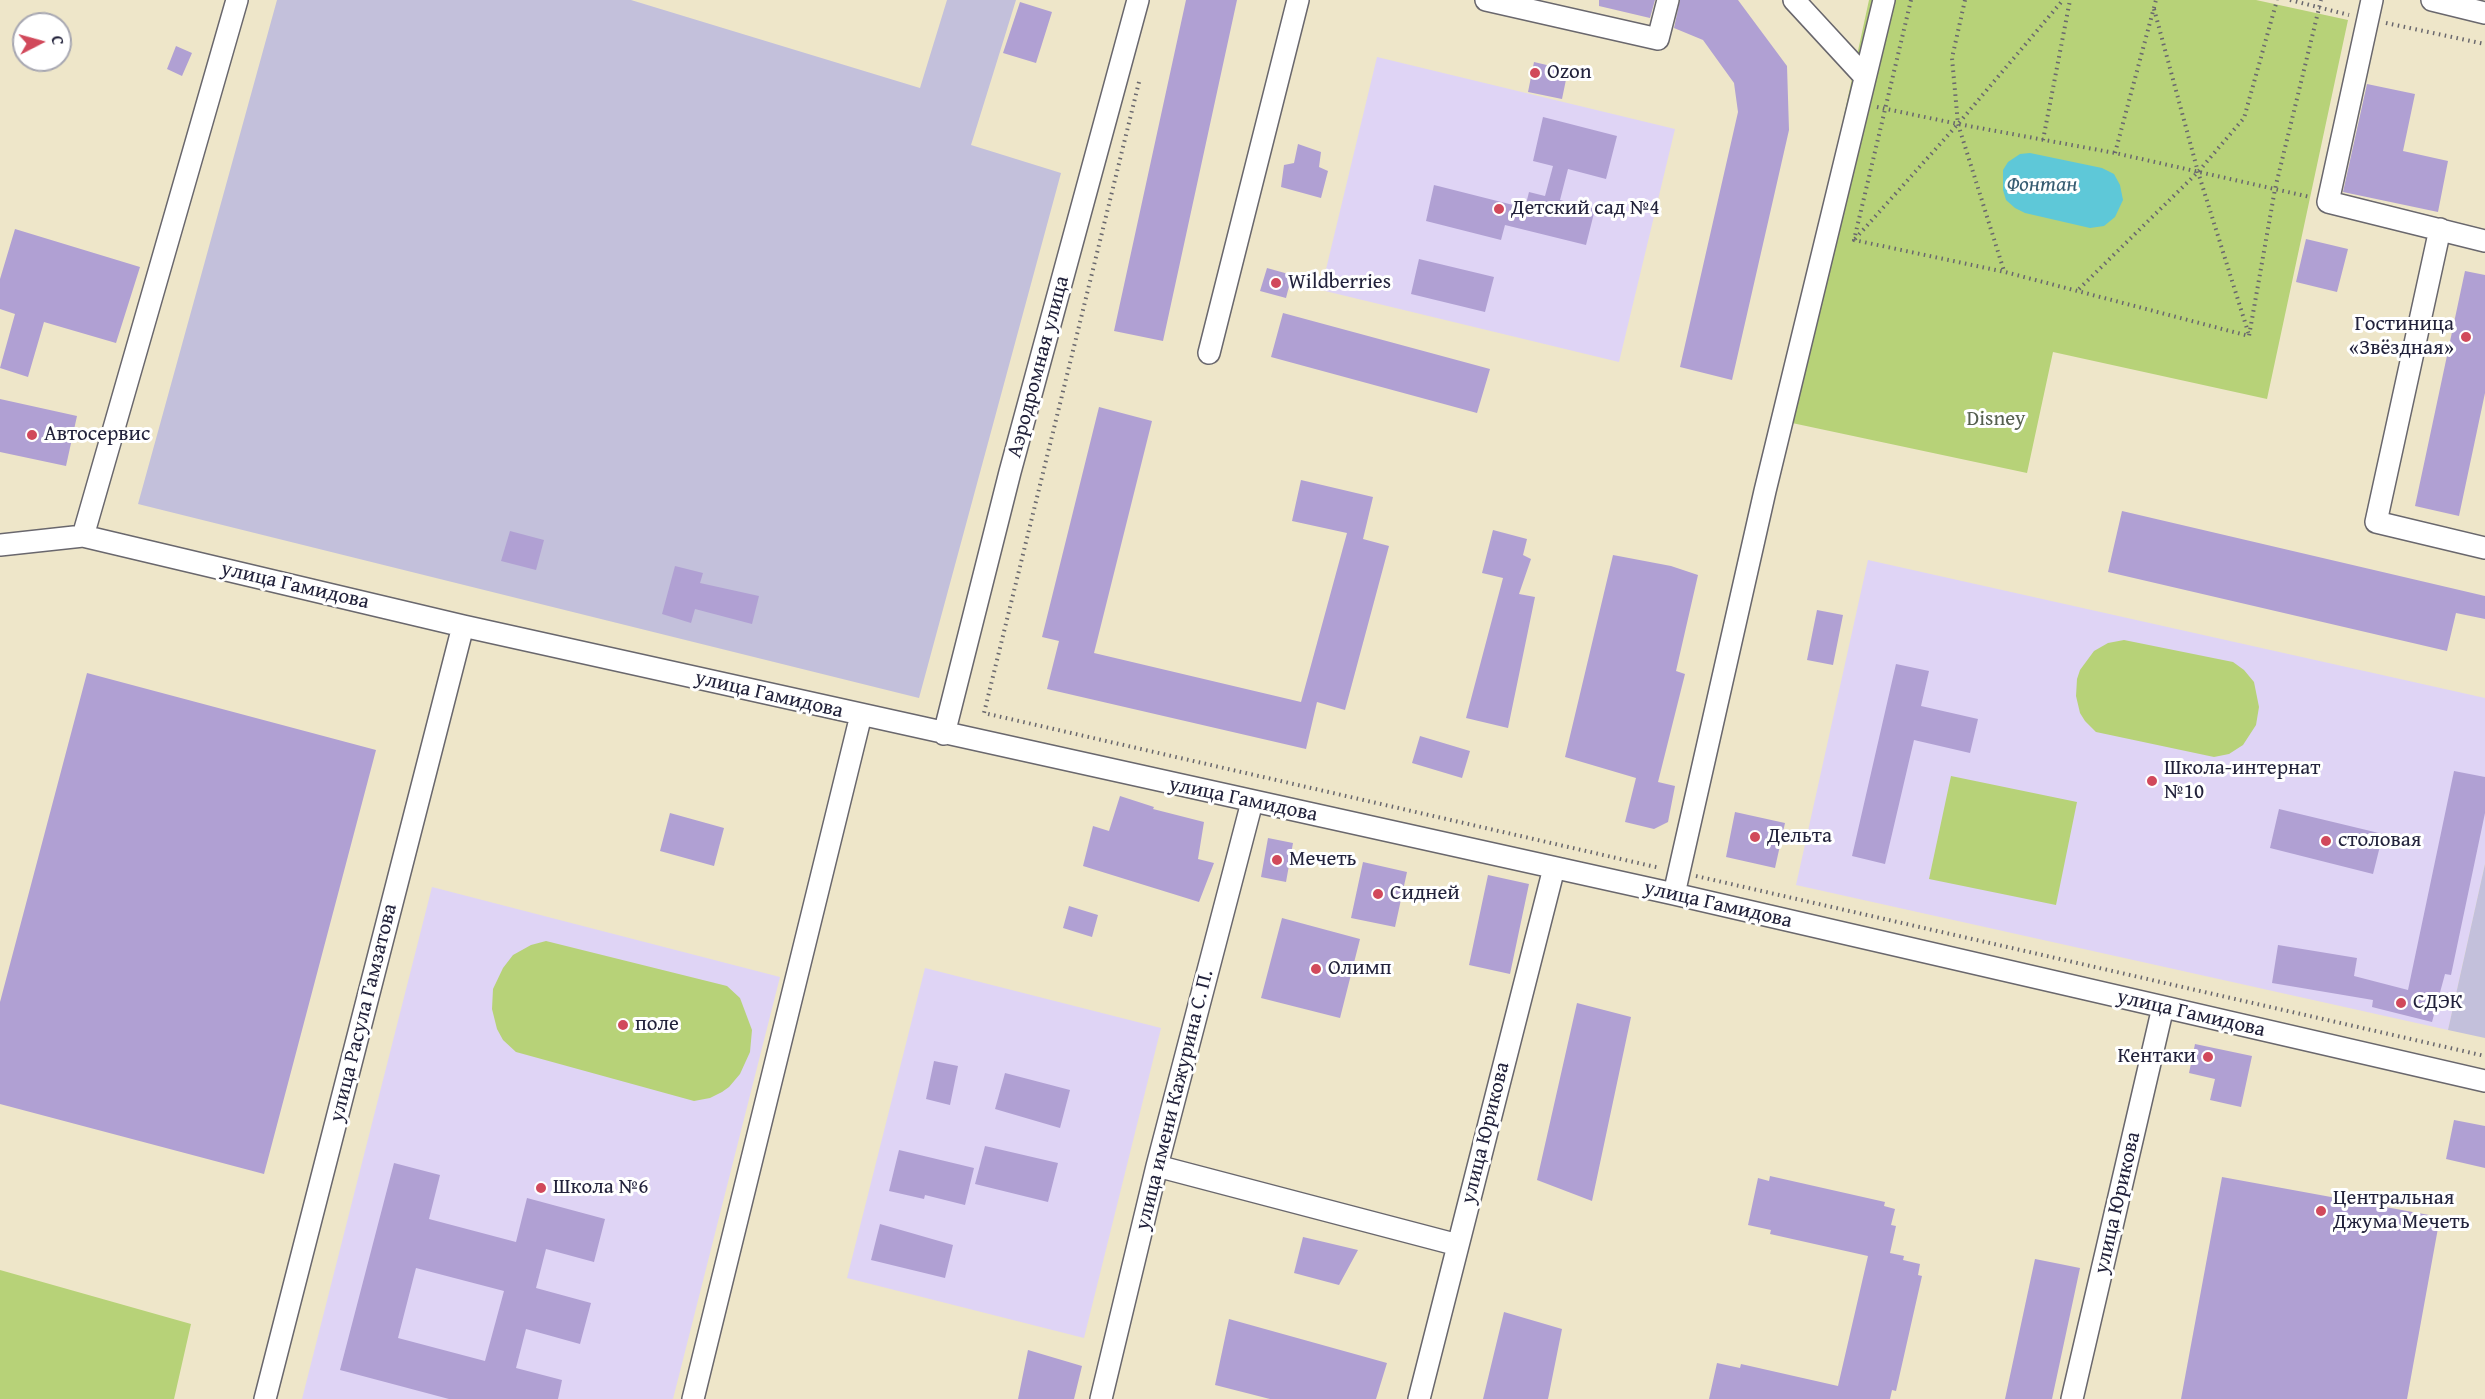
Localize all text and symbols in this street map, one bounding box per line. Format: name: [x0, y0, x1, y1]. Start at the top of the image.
north arrow: [12, 12, 72, 72]
text: С: [46, 35, 70, 46]
place label: Ozon: [1547, 60, 1591, 86]
marker: Ozon: [1528, 66, 1542, 80]
water label: Фонтан: [2006, 172, 2078, 198]
place label: Детский сад №4: [1511, 196, 1660, 222]
marker: Детский сад №4: [1492, 202, 1506, 216]
place label: Wildberries: [1288, 270, 1391, 296]
street label: Аэродромная улица: [1003, 273, 1075, 461]
marker: Wildberries: [1269, 276, 1283, 290]
place label: Гостиница «Звёздная»: [2349, 312, 2454, 362]
marker: Гостиница «Звёздная»: [2459, 330, 2473, 344]
park label: Disney: [1966, 407, 2026, 433]
place label: Автосервис: [44, 422, 150, 448]
marker: Автосервис: [25, 428, 39, 442]
street label: улица Гамидова: [218, 557, 372, 615]
street label: улица Гамидова: [692, 666, 846, 724]
place label: Школа-интернат №10: [2164, 756, 2320, 806]
street label: улица Гамидова: [1166, 772, 1320, 828]
marker: Школа-интернат №10: [2145, 774, 2159, 788]
place label: Дельта: [1767, 824, 1832, 850]
place label: столовая: [2338, 828, 2421, 854]
marker: Дельта: [1748, 830, 1762, 844]
marker: столовая: [2319, 834, 2333, 848]
place label: Мечеть: [1289, 847, 1356, 873]
marker: Мечеть: [1270, 853, 1284, 867]
street label: улица Гамидова: [1641, 876, 1795, 934]
place label: Сидней: [1390, 881, 1460, 907]
marker: Сидней: [1371, 887, 1385, 901]
street label: улица Расула Гамзатова: [325, 901, 403, 1125]
place label: Олимп: [1328, 956, 1392, 982]
marker: Олимп: [1309, 962, 1323, 976]
street label: улица имени Кажурина С. П.: [1130, 967, 1220, 1233]
street label: улица Гамидова: [2114, 985, 2268, 1043]
place label: СДЭК: [2413, 990, 2463, 1016]
marker: СДЭК: [2394, 996, 2408, 1010]
place label: поле: [635, 1012, 679, 1038]
marker: поле: [616, 1018, 630, 1032]
place label: Кентаки: [2117, 1044, 2196, 1070]
marker: Кентаки: [2201, 1050, 2215, 1064]
street label: улица Юрикова: [1456, 1060, 1516, 1206]
street label: улица Юрикова: [2089, 1130, 2147, 1276]
place label: Школа №6: [553, 1175, 648, 1201]
marker: Школа №6: [534, 1181, 548, 1195]
place label: Центральная Джума Мечеть: [2333, 1186, 2470, 1236]
marker: Центральная Джума Мечеть: [2314, 1204, 2328, 1218]

